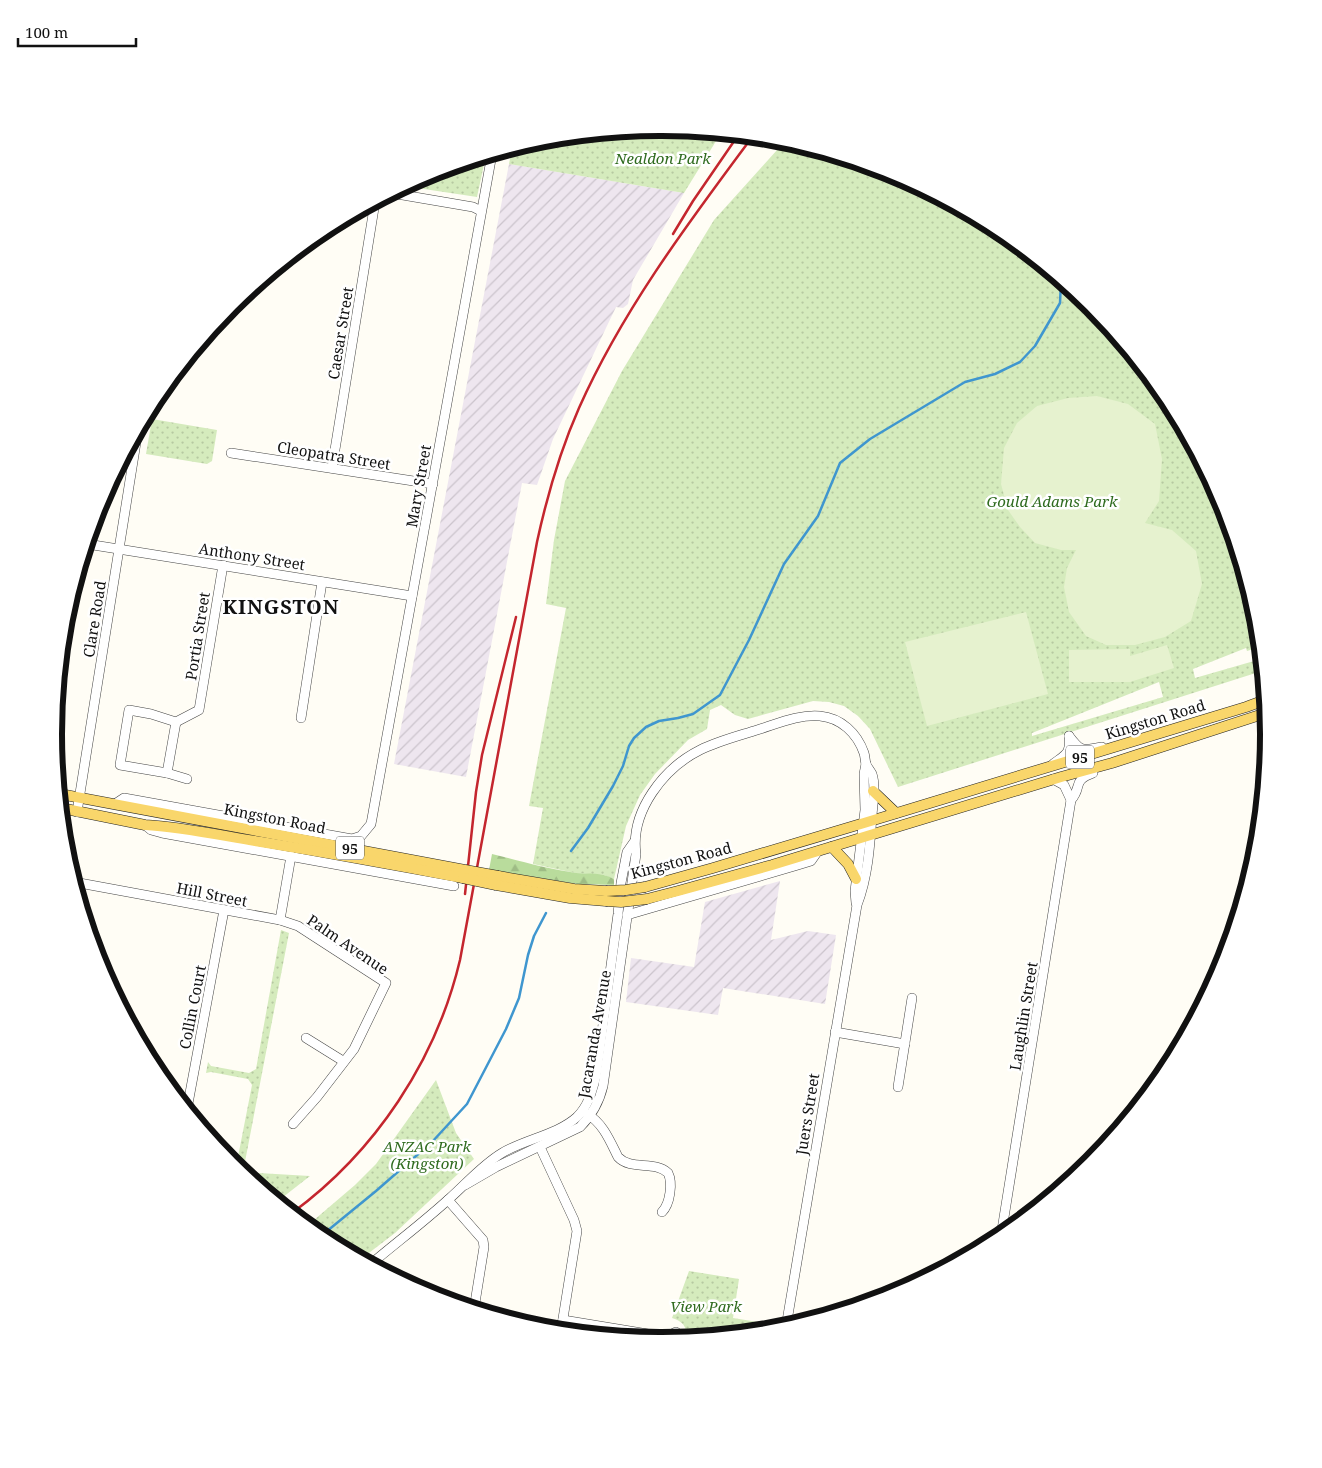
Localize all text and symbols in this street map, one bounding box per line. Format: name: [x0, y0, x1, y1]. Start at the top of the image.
scale bar: [18, 15, 135, 47]
text: 100 m: [25, 22, 68, 42]
park label: Nealdon Park: [614, 148, 711, 168]
street label: Caesar Street: [323, 285, 357, 381]
street label: Cleopatra Street: [276, 436, 392, 474]
street label: Mary Street: [401, 443, 435, 529]
park label: Gould Adams Park: [987, 491, 1118, 511]
street label: Anthony Street: [197, 538, 307, 574]
street label: Clare Road: [78, 579, 110, 659]
street label: Portia Street: [180, 590, 214, 682]
district label: KINGSTON: [222, 593, 340, 620]
street label: Kingston Road: [1103, 694, 1207, 744]
road number: 95: [1066, 746, 1094, 769]
street label: Kingston Road: [222, 798, 328, 838]
road number: 95: [336, 836, 364, 860]
street label: Kingston Road: [628, 837, 734, 883]
street label: Hill Street: [175, 877, 249, 911]
street label: Palm Avenue: [304, 909, 392, 979]
street label: Laughlin Street: [1005, 960, 1041, 1072]
street label: Collin Court: [174, 963, 210, 1051]
street label: Jacaranda Avenue: [573, 968, 615, 1101]
street label: Juers Street: [791, 1072, 823, 1157]
park label: ANZAC Park (Kingston): [382, 1136, 472, 1173]
park label: View Park: [670, 1296, 742, 1316]

